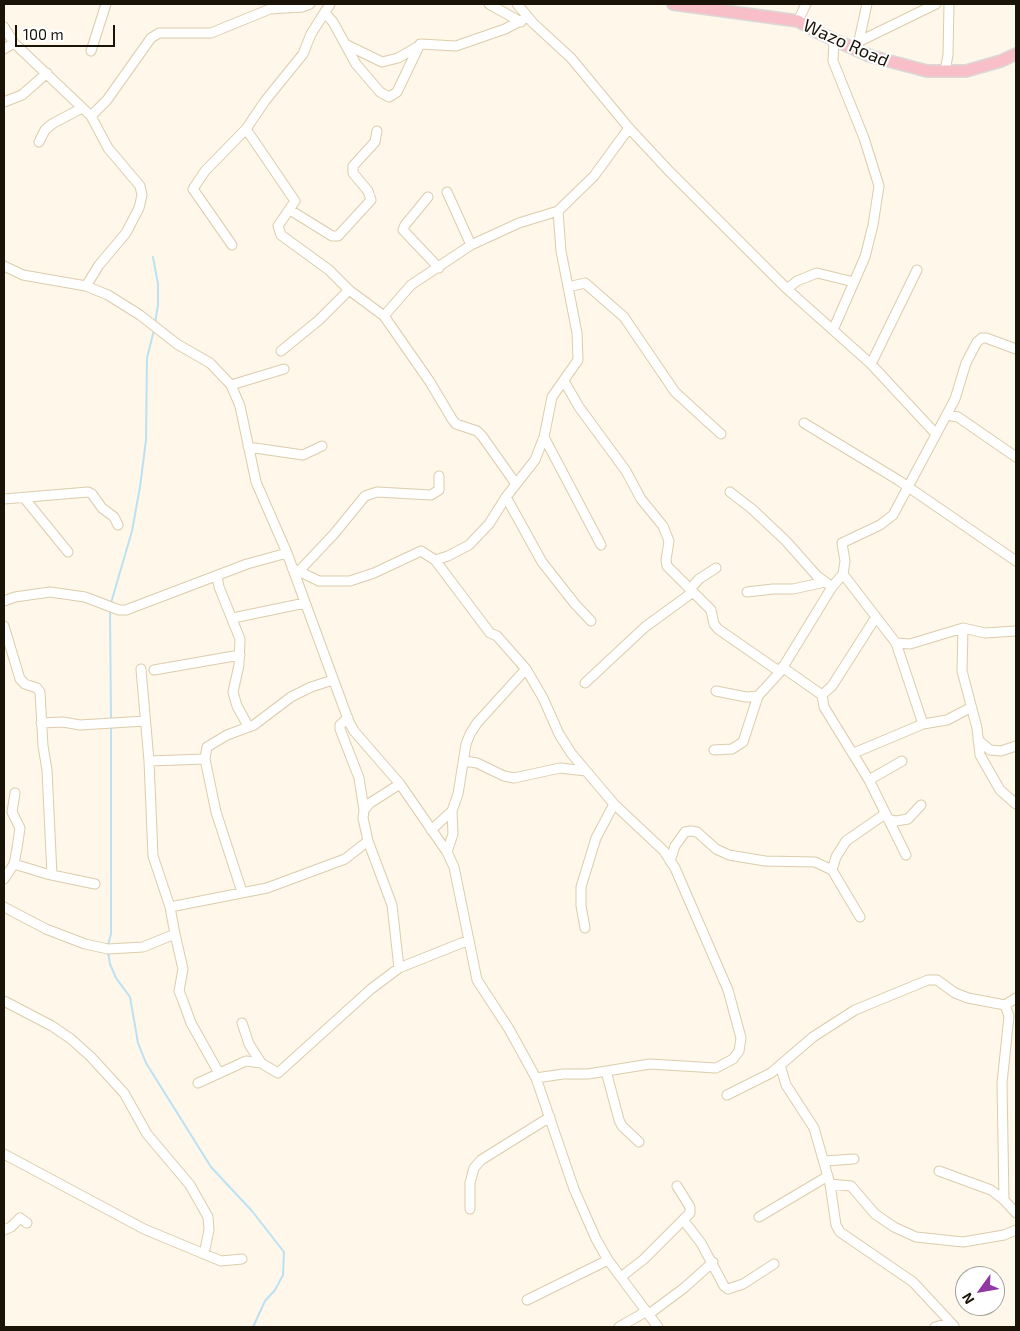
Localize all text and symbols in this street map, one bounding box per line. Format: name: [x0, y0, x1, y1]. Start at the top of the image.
scale bar: [18, 15, 118, 47]
street label: Wazo Road: [800, 15, 892, 71]
text: 100 m: [23, 25, 64, 43]
north arrow: [955, 1266, 1005, 1316]
text: N: [958, 1290, 978, 1307]

